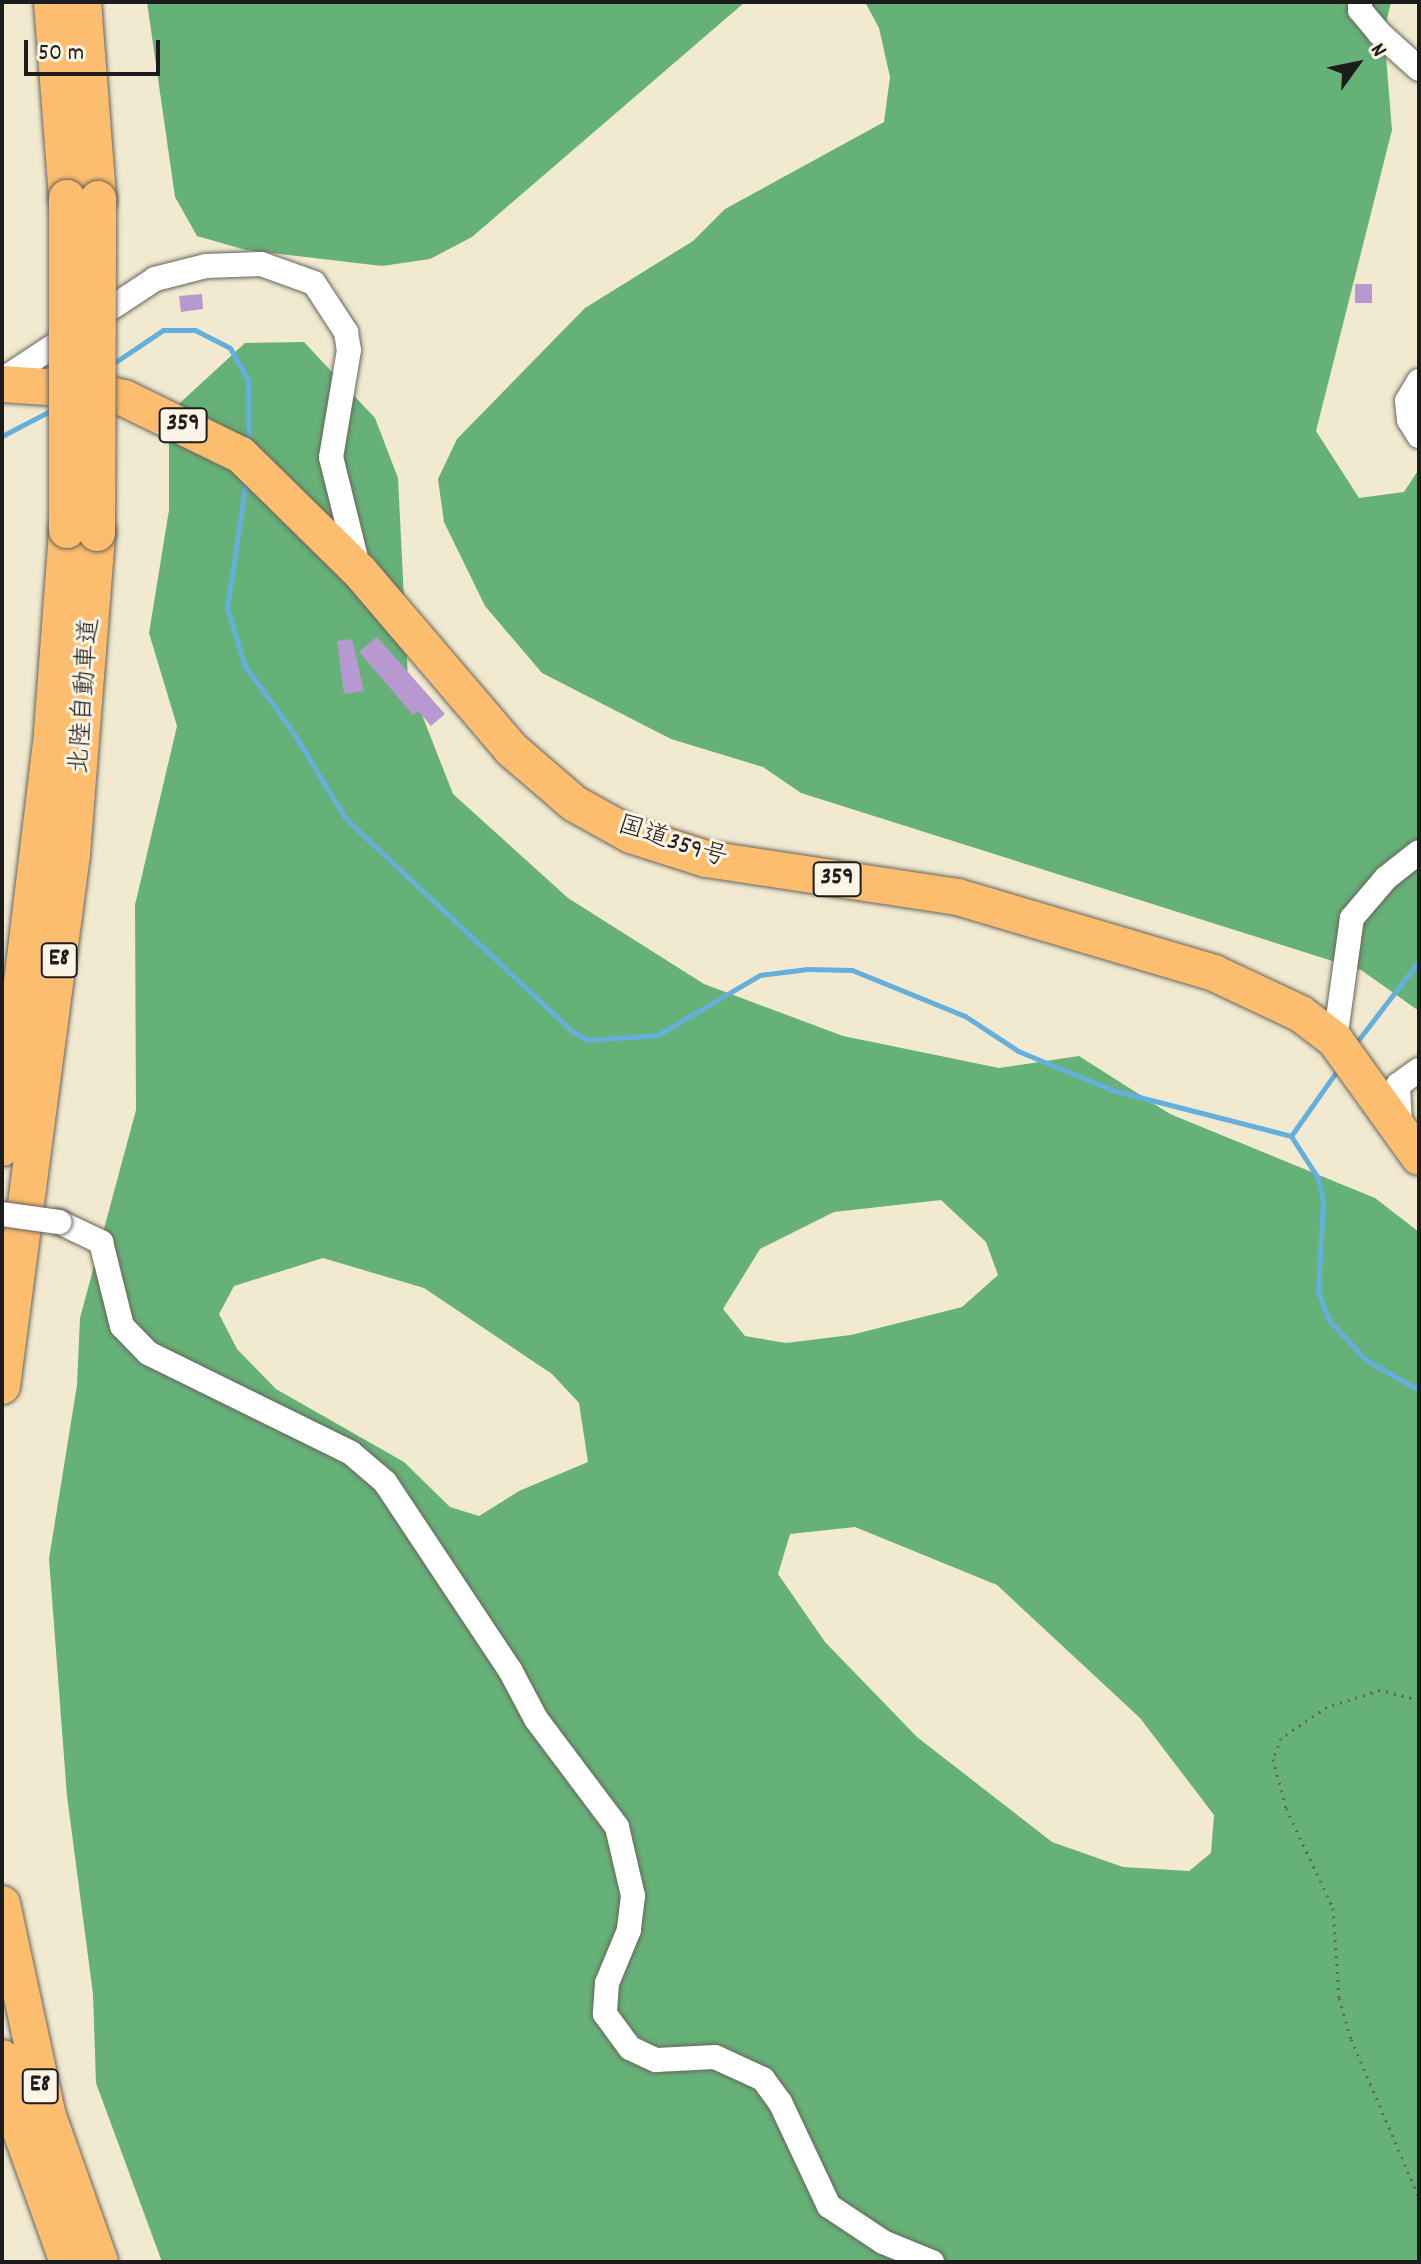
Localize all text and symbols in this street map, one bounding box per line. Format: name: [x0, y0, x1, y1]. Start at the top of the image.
scale bar: [28, 24, 164, 74]
north arrow: [1317, 24, 1397, 104]
text: 50 m: [38, 37, 84, 71]
text: N: [1362, 38, 1394, 64]
road number: 359: [157, 405, 209, 445]
street label: 北陸自動車道: [65, 617, 107, 775]
street label: 国道359号: [613, 811, 731, 875]
road number: 359: [811, 859, 863, 899]
road number: E8: [39, 940, 79, 980]
road number: E8: [20, 2066, 60, 2106]

